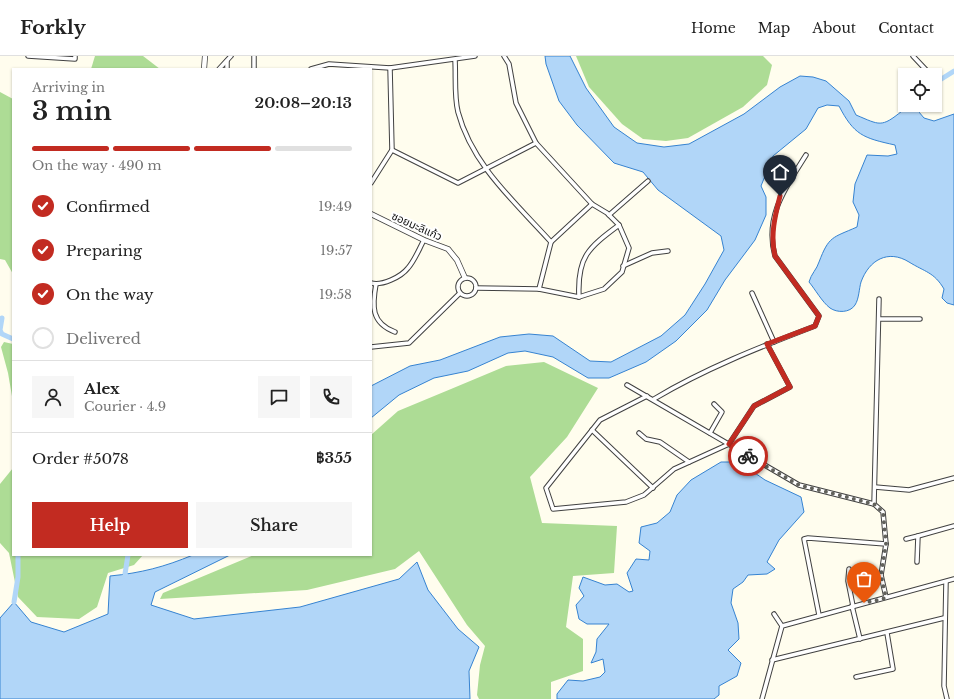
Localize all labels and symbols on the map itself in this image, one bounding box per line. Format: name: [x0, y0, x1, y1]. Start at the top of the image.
pin: [763, 155, 797, 196]
street label: ซอยมะลิแก้ว: [389, 209, 445, 243]
courier: [728, 436, 768, 476]
pin: [847, 562, 881, 603]

